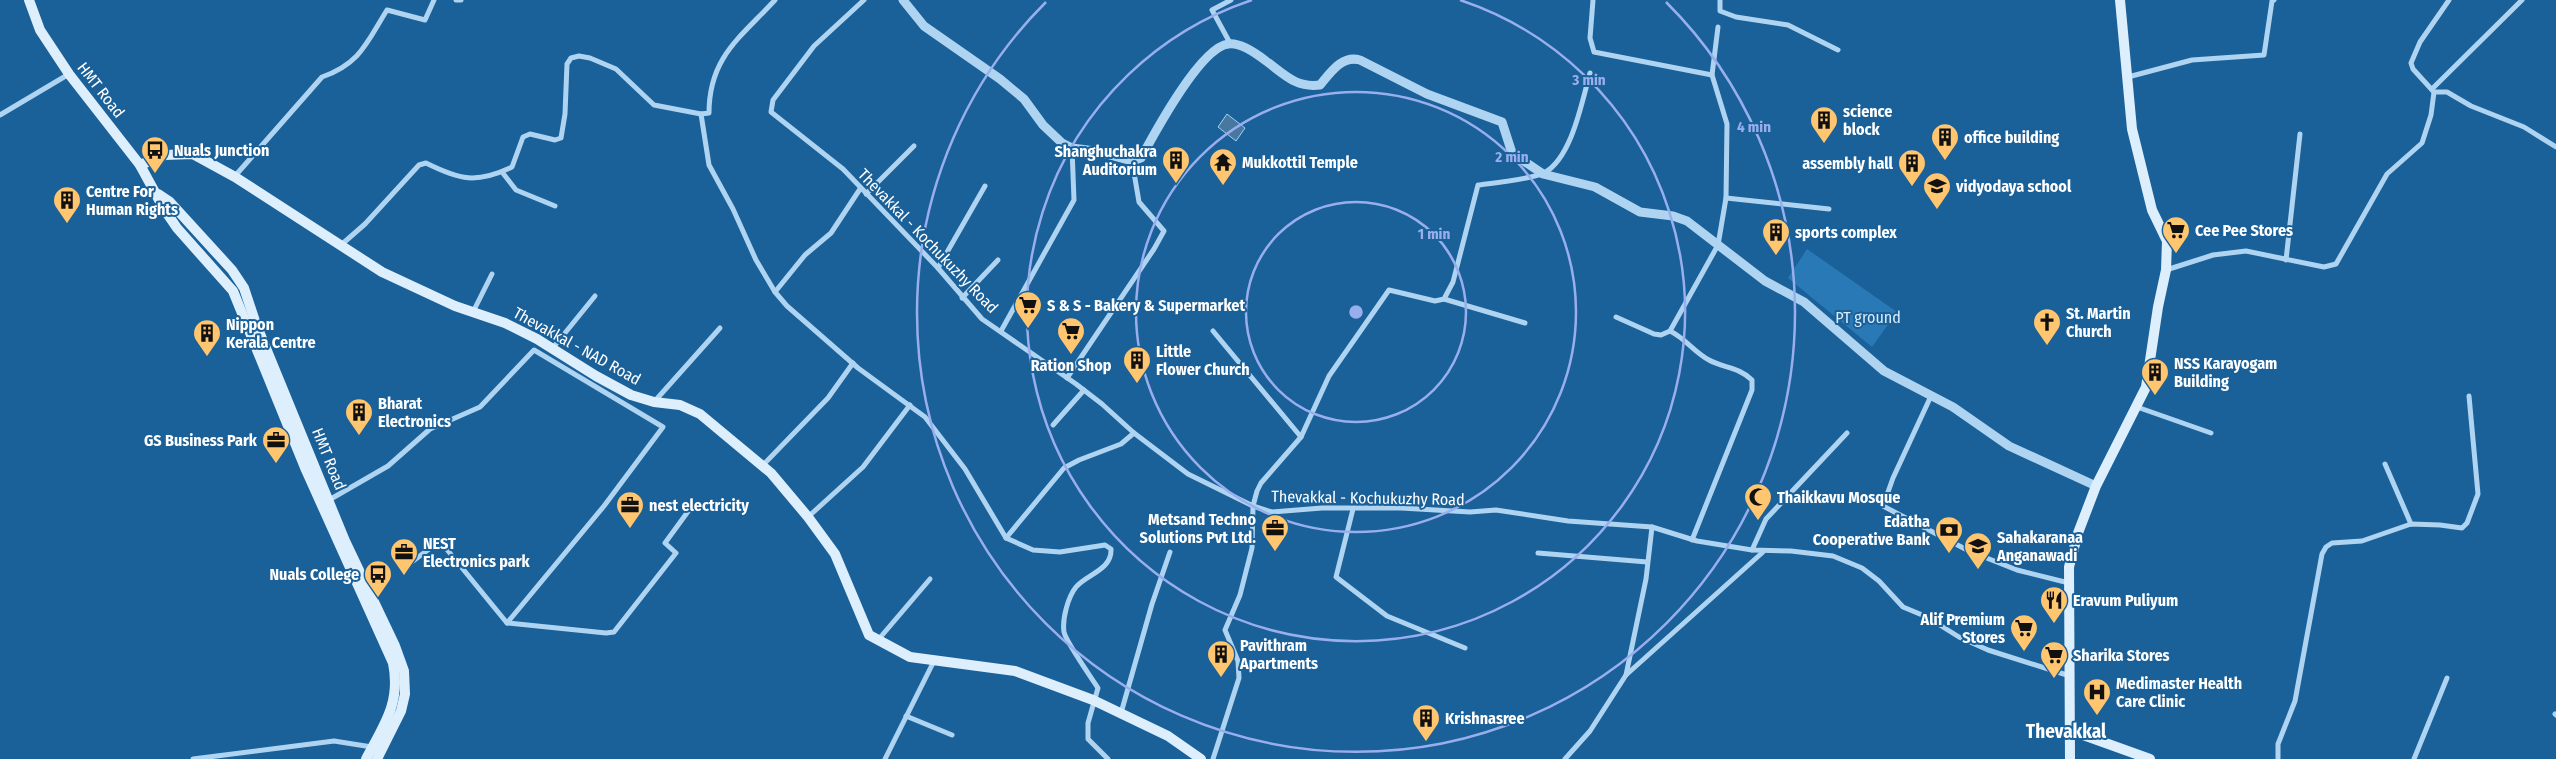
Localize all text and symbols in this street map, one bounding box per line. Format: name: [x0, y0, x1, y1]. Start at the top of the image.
street label: HMT Road: [73, 58, 129, 122]
text: 3 min: [1571, 71, 1606, 89]
place label: science block: [1843, 102, 1892, 139]
building icon: science block: [1809, 105, 1839, 144]
text: 4 min: [1737, 118, 1771, 136]
building icon: office building: [1930, 122, 1960, 161]
place label: office building: [1964, 128, 2059, 147]
bus stop icon: Nuals Junction: [140, 135, 170, 174]
place label: Nuals Junction: [174, 141, 269, 160]
place label: Shanghuchakra Auditorium: [1055, 142, 1157, 179]
building icon: Shanghuchakra Auditorium: [1161, 145, 1191, 184]
temple icon: Mukkottil Temple: [1208, 147, 1238, 186]
text: 2 min: [1494, 148, 1529, 166]
building icon: assembly hall: [1897, 148, 1927, 187]
place label: Mukkottil Temple: [1242, 153, 1358, 172]
place label: assembly hall: [1802, 154, 1894, 173]
street label: Thevakkal - Kochukuzhy Road: [854, 165, 1002, 317]
school or university icon: vidyodaya school: [1922, 171, 1952, 210]
place label: vidyodaya school: [1955, 177, 2072, 196]
place label: Centre For Human Rights: [86, 182, 178, 219]
building icon: Centre For Human Rights: [52, 185, 82, 224]
supermarket icon: Cee Pee Stores: [2161, 215, 2191, 254]
building icon: sports complex: [1761, 217, 1791, 256]
place label: Cee Pee Stores: [2195, 221, 2293, 240]
place label: sports complex: [1795, 223, 1897, 242]
text: 1 min: [1418, 225, 1450, 243]
supermarket icon: S & S - Bakery & Supermarket: [1013, 290, 1043, 329]
place label: S & S - Bakery & Supermarket: [1047, 296, 1245, 315]
street label: Thevakkal - NAD Road: [510, 303, 644, 389]
centre of rings: [1347, 303, 1365, 321]
place label: St. Martin Church: [2066, 304, 2131, 341]
church icon: St. Martin Church: [2032, 307, 2062, 346]
park label: PT ground: [1835, 308, 1901, 327]
place label: Nippon Kerala Centre: [226, 315, 316, 352]
supermarket icon: Ration Shop: [1056, 316, 1086, 355]
building icon: Nippon Kerala Centre: [192, 318, 222, 357]
place label: Little Flower Church: [1156, 342, 1250, 379]
building icon: Little Flower Church: [1122, 345, 1152, 384]
place label: NSS Karayogam Building: [2174, 354, 2277, 391]
place label: Ration Shop: [1031, 356, 1112, 375]
building icon: NSS Karayogam Building: [2140, 357, 2170, 396]
place label: Bharat Electronics: [378, 394, 451, 431]
building icon: Bharat Electronics: [344, 397, 374, 436]
office icon: GS Business Park: [261, 425, 291, 464]
street label: HMT Road: [308, 425, 350, 493]
place label: GS Business Park: [144, 431, 258, 450]
mosque icon: Thaikkavu Mosque: [1743, 482, 1773, 521]
street label: Thevakkal - Kochukuzhy Road: [1271, 487, 1465, 509]
place label: Thaikkavu Mosque: [1777, 488, 1900, 507]
office icon: nest electricity: [615, 490, 645, 529]
place label: nest electricity: [649, 496, 749, 515]
place label: Metsand Techno Solutions Pvt Ltd.: [1140, 510, 1256, 547]
place label: Edatha Cooperative Bank: [1813, 512, 1931, 549]
office icon: Metsand Techno Solutions Pvt Ltd.: [1260, 513, 1290, 552]
bank icon: Edatha Cooperative Bank: [1934, 515, 1964, 554]
place label: Sahakaranaa Anganawadi: [1996, 528, 2083, 565]
school or university icon: Sahakaranaa Anganawadi: [1963, 531, 1993, 570]
place label: NEST Electronics park: [423, 534, 531, 571]
office icon: NEST Electronics park: [389, 537, 419, 576]
bus stop icon: Nuals College: [363, 559, 393, 598]
place label: Nuals College: [270, 565, 359, 584]
restaurant icon: Eravum Puliyum: [2039, 585, 2069, 624]
place label: Eravum Puliyum: [2073, 591, 2178, 610]
place label: Alif Premium Stores: [1919, 610, 2005, 647]
supermarket icon: Alif Premium Stores: [2009, 613, 2039, 652]
place label: Pavithram Apartments: [1239, 636, 1318, 673]
building icon: Pavithram Apartments: [1206, 639, 1236, 678]
supermarket icon: Sharika Stores: [2039, 640, 2069, 679]
place label: Sharika Stores: [2073, 646, 2170, 665]
place label: Medimaster Health Care Clinic: [2116, 674, 2242, 711]
hospital icon: Medimaster Health Care Clinic: [2082, 677, 2112, 716]
building icon: Krishnasree: [1411, 703, 1441, 742]
place label: Krishnasree: [1445, 709, 1525, 728]
district label: Thevakkal: [2026, 720, 2107, 743]

